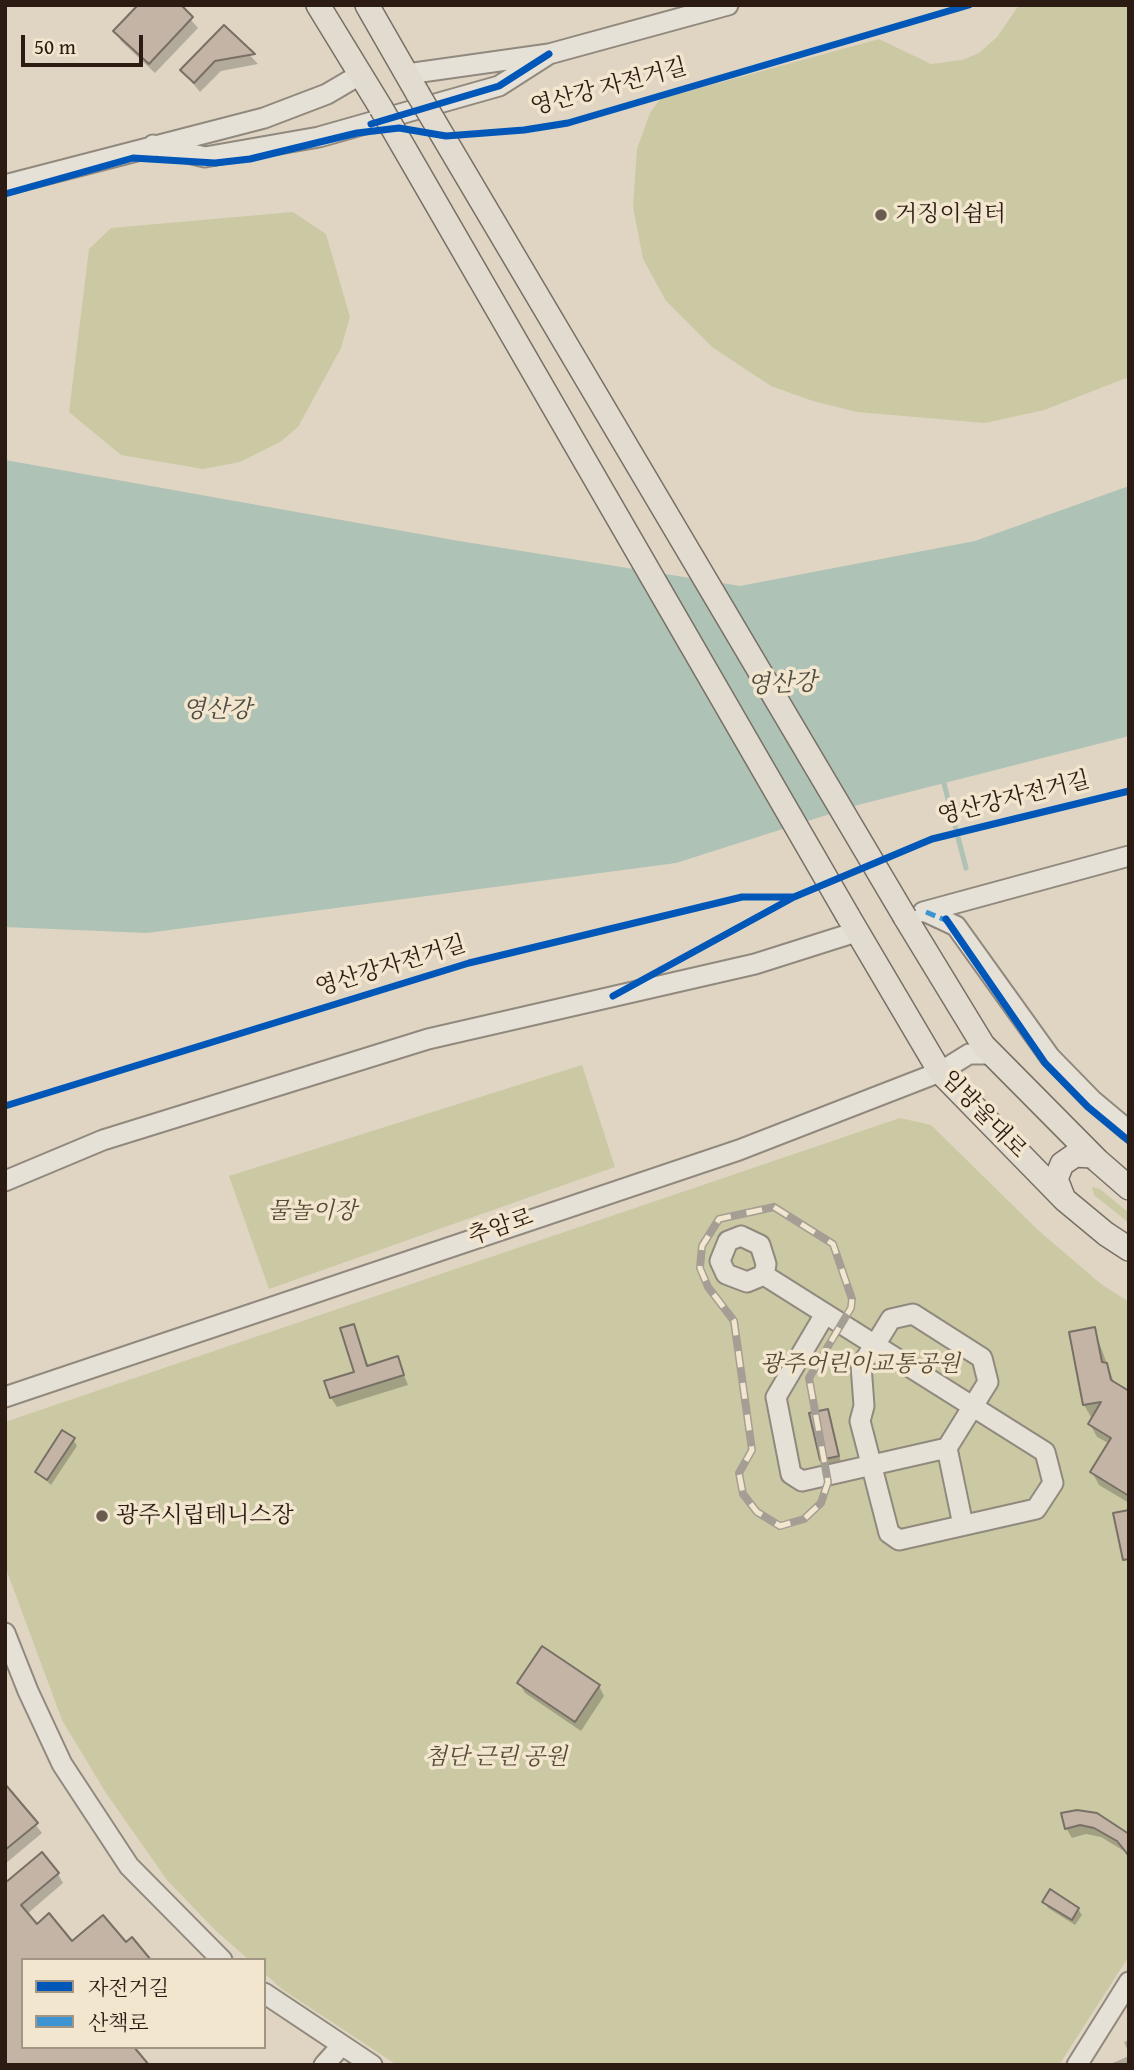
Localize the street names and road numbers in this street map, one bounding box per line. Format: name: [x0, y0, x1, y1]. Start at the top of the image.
street label: 영산강 자전거길: [528, 54, 690, 122]
street label: 영산강자전거길: [935, 767, 1093, 831]
street label: 영산강자전거길: [313, 931, 469, 1003]
street label: 임방울대로: [934, 1065, 1032, 1165]
street label: 추암로: [465, 1204, 537, 1252]

